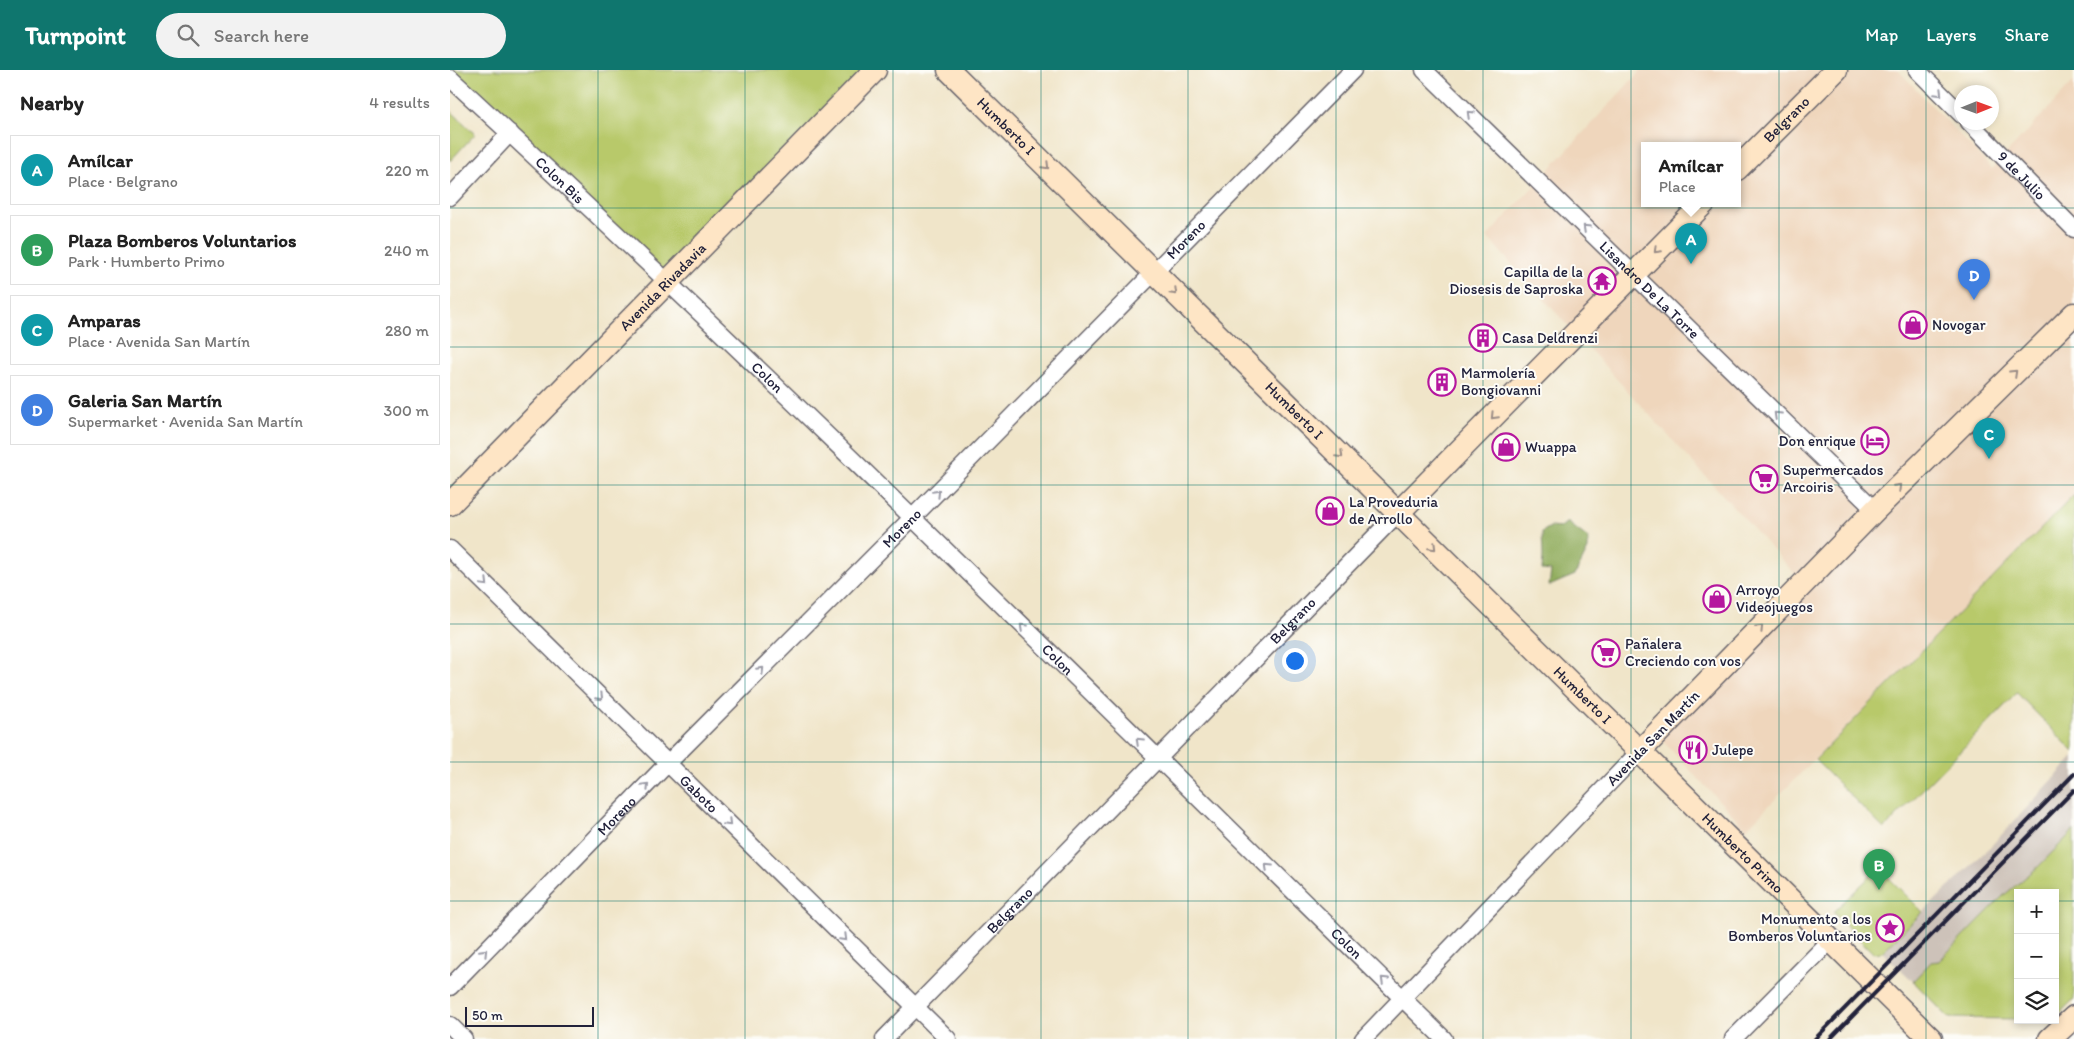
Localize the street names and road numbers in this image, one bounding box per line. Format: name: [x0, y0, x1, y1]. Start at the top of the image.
street label: Belgrano: [1760, 93, 1813, 146]
street label: Humberto I: [973, 94, 1039, 159]
street label: 9 de Julio: [1994, 147, 2049, 204]
street label: Colon Bis: [531, 153, 588, 208]
street label: Moreno: [1163, 216, 1209, 263]
street label: Lisandro De La Torre: [1596, 237, 1703, 343]
street label: Avenida Rivadavia: [616, 239, 710, 335]
street label: Colon: [747, 358, 787, 397]
street label: Humberto I: [1261, 378, 1327, 443]
street label: Moreno: [878, 505, 925, 552]
street label: Belgrano: [1266, 593, 1320, 648]
street label: Colon: [1038, 640, 1077, 679]
street label: Humberto I: [1550, 663, 1615, 728]
street label: Avenida San Martín: [1603, 686, 1704, 790]
street label: Gaboto: [676, 771, 722, 817]
street label: Moreno: [593, 792, 640, 839]
street label: Humberto Primo: [1698, 809, 1787, 897]
street label: Belgrano: [983, 883, 1037, 937]
street label: Colon: [1327, 924, 1366, 963]

